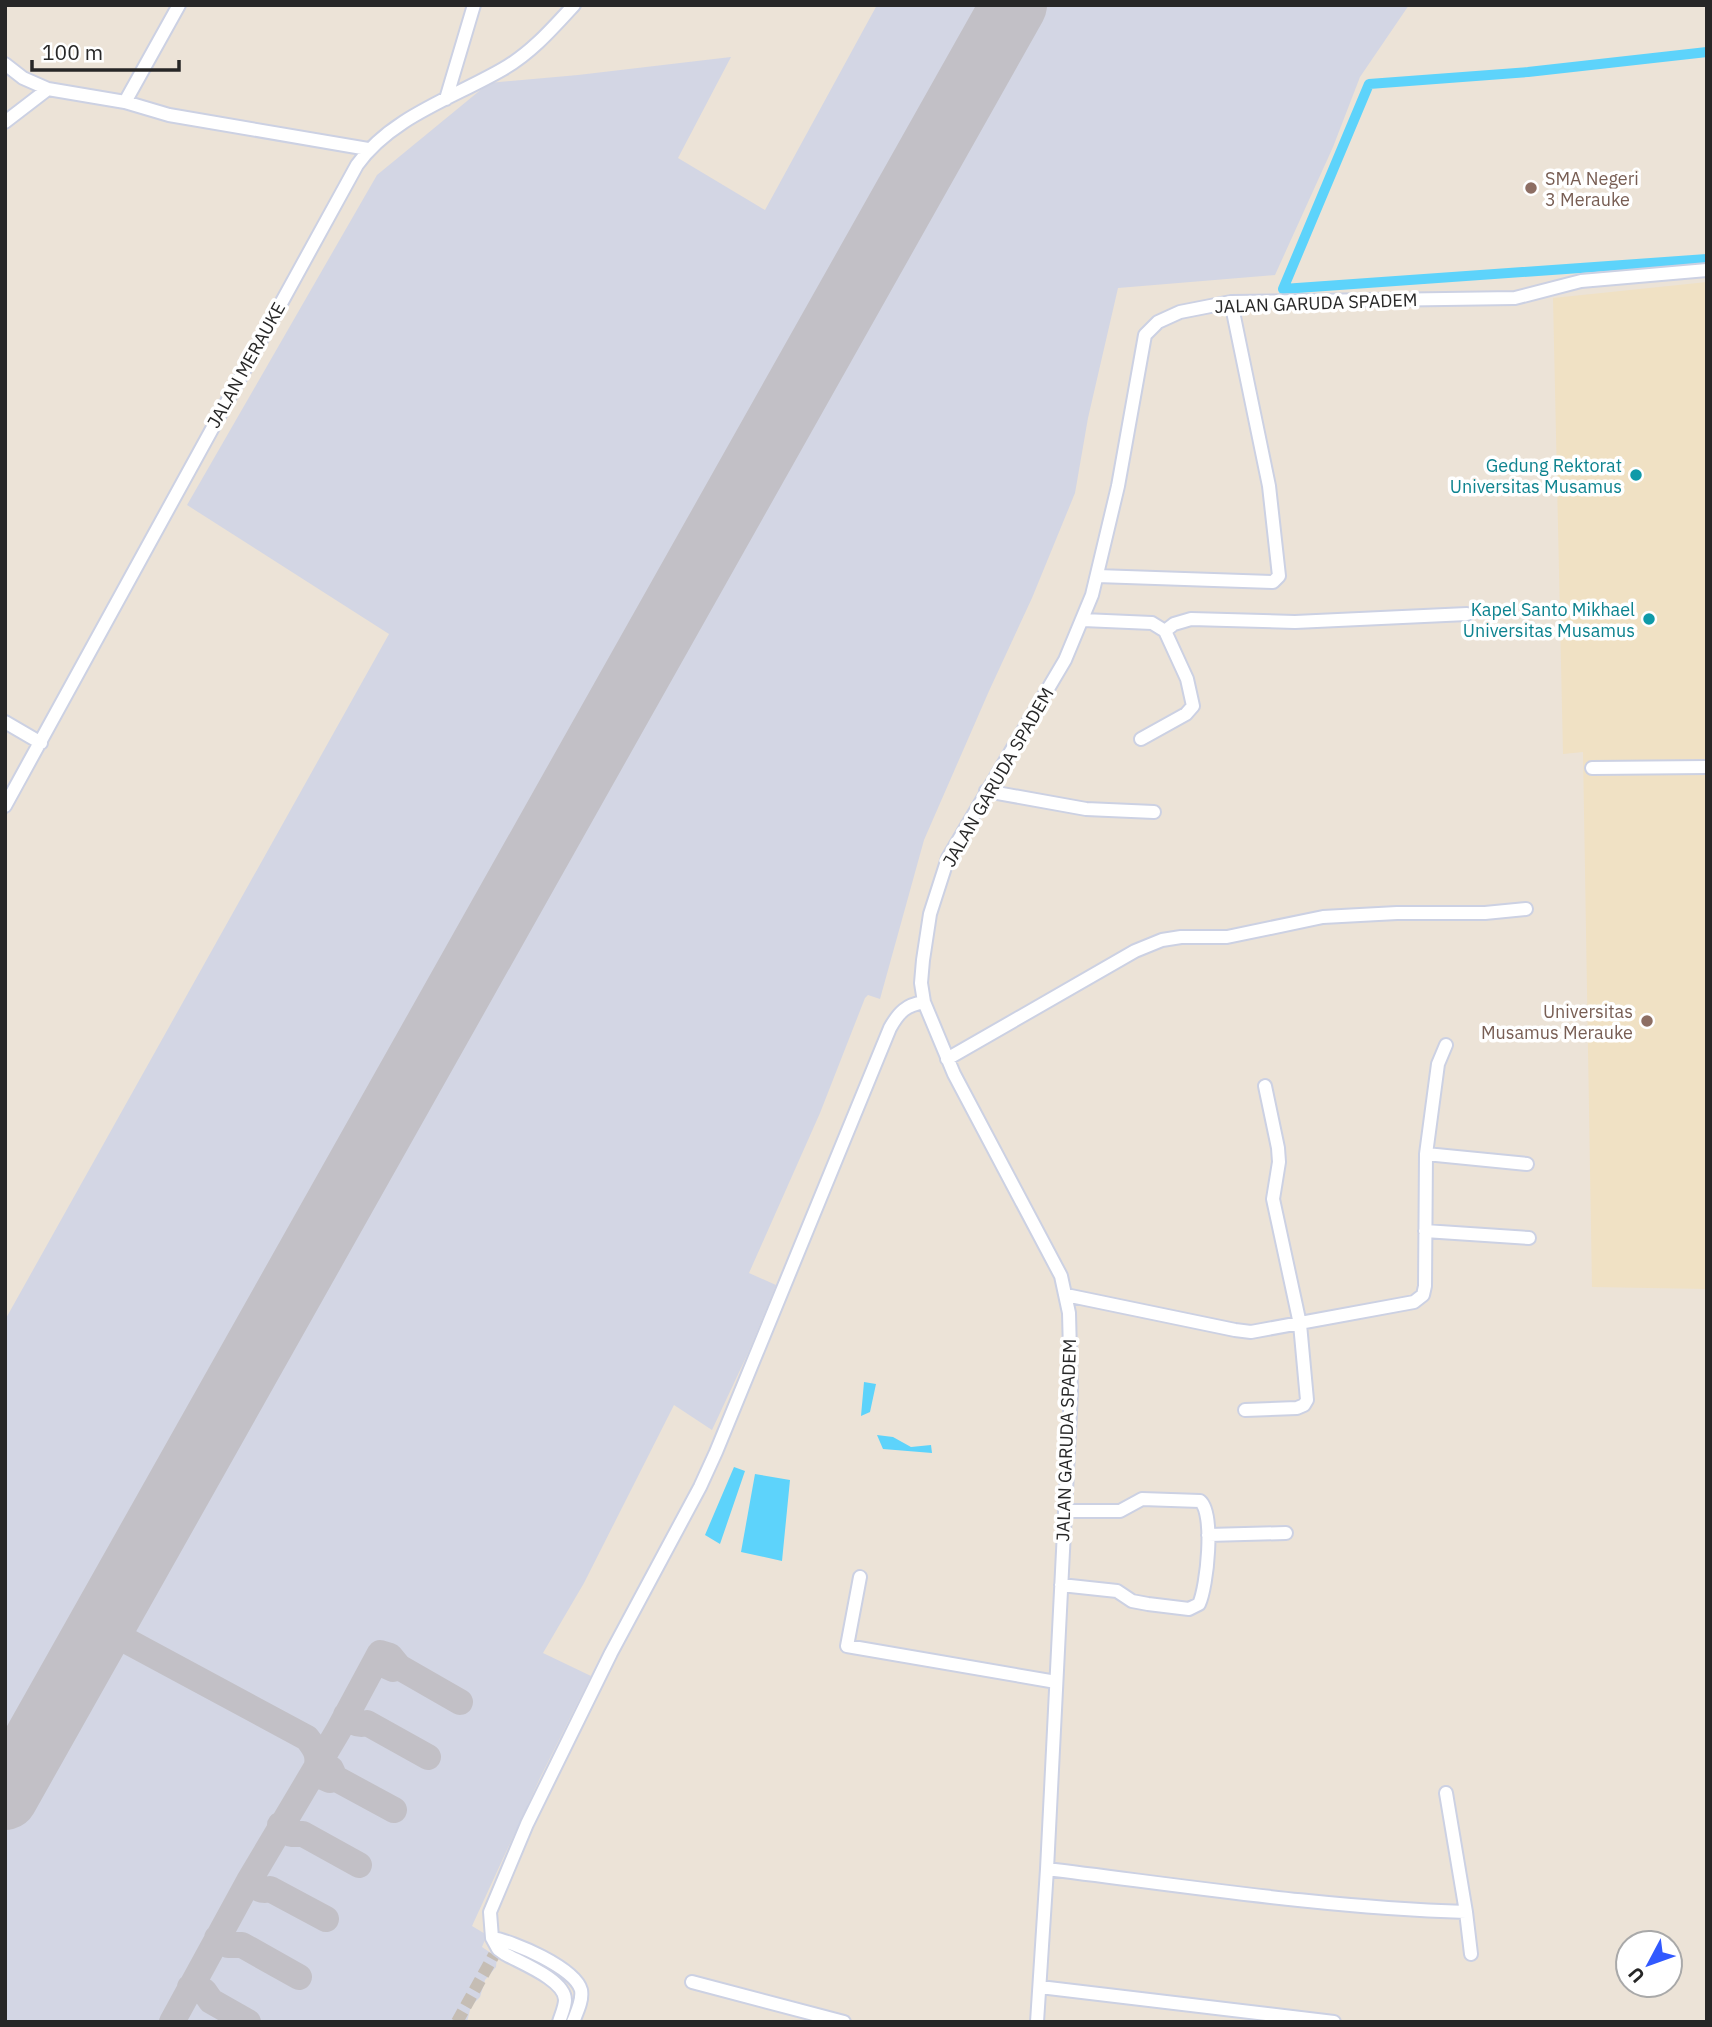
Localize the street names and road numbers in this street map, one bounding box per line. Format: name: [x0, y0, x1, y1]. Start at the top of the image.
street label: JALAN GARUDA SPADEM: [1214, 288, 1418, 318]
street label: JALAN MERAUKE: [202, 298, 290, 432]
street label: JALAN GARUDA SPADEM: [937, 683, 1059, 871]
street label: JALAN GARUDA SPADEM: [1051, 1338, 1081, 1542]

